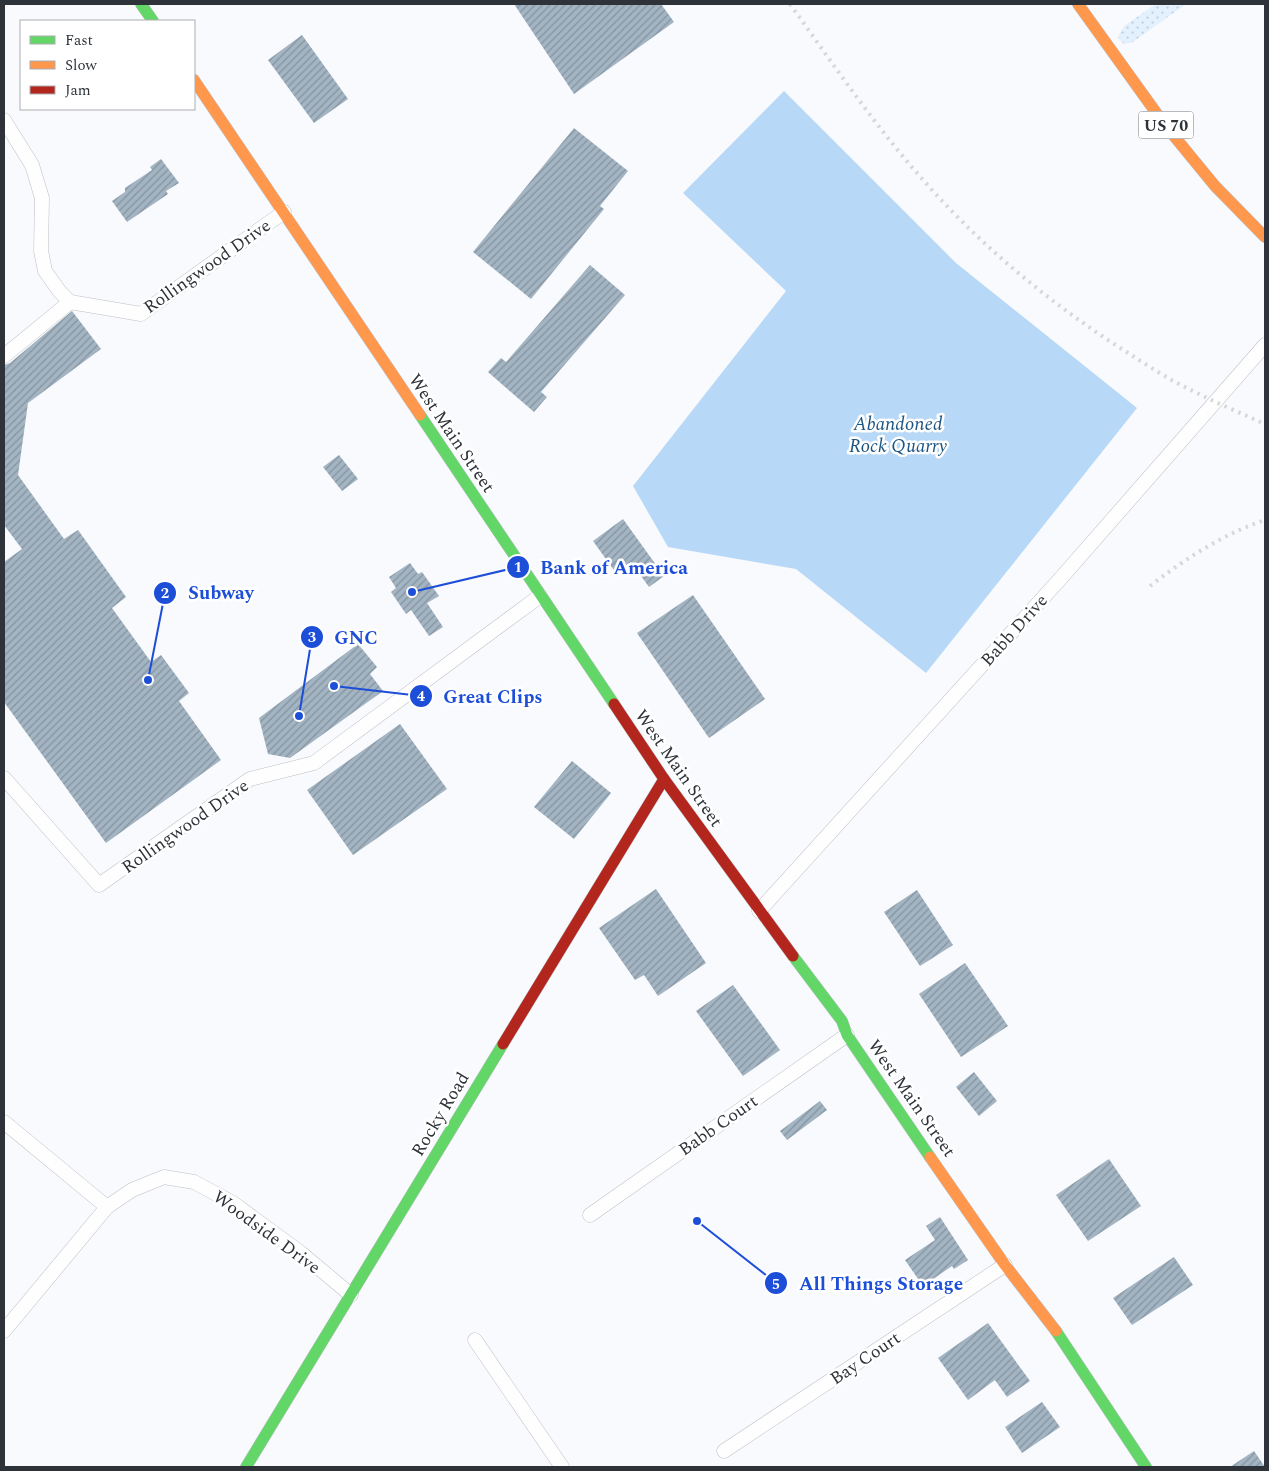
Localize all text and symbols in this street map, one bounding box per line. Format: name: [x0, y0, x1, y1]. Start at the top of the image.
legend: [20, 20, 195, 110]
text: Fast: [65, 29, 93, 52]
text: Slow: [65, 54, 97, 77]
text: Jam: [65, 79, 91, 102]
road number: US 70: [1138, 112, 1194, 138]
street label: Rollingwood Drive: [138, 212, 276, 320]
street label: West Main Street: [402, 368, 501, 498]
water label: Abandoned Rock Quarry: [849, 410, 948, 461]
callout: Bank of America: [505, 550, 698, 584]
text: Bank of America: [540, 554, 688, 583]
text: 1: [514, 556, 522, 579]
callout: Subway: [153, 576, 263, 610]
text: Subway: [188, 579, 255, 608]
text: 2: [161, 582, 169, 605]
street label: Babb Drive: [974, 588, 1054, 673]
callout: GNC: [299, 620, 388, 654]
text: GNC: [334, 624, 378, 653]
text: 3: [308, 626, 316, 649]
callout: Great Clips: [408, 679, 552, 713]
text: Great Clips: [443, 683, 543, 712]
text: 4: [417, 685, 426, 708]
street label: West Main Street: [628, 704, 729, 833]
street label: Rollingwood Drive: [116, 772, 254, 880]
street label: West Main Street: [861, 1034, 962, 1163]
street label: Rocky Road: [405, 1067, 476, 1162]
street label: Babb Court: [673, 1088, 764, 1163]
street label: Woodside Drive: [207, 1184, 326, 1281]
callout: All Things Storage: [764, 1266, 973, 1300]
text: All Things Storage: [799, 1270, 963, 1299]
text: 5: [772, 1273, 780, 1296]
street label: Bay Court: [825, 1325, 906, 1392]

